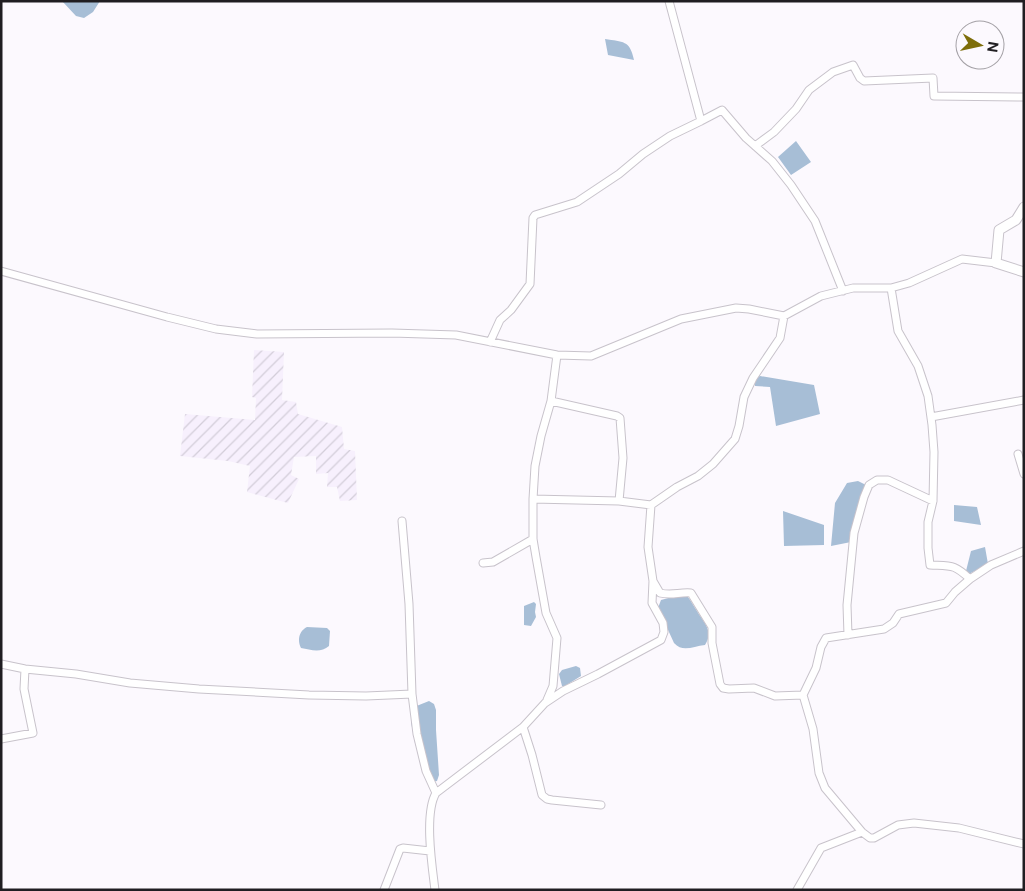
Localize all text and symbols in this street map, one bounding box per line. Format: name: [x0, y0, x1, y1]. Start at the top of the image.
north arrow: [955, 20, 1005, 70]
text: N: [984, 40, 1002, 54]

